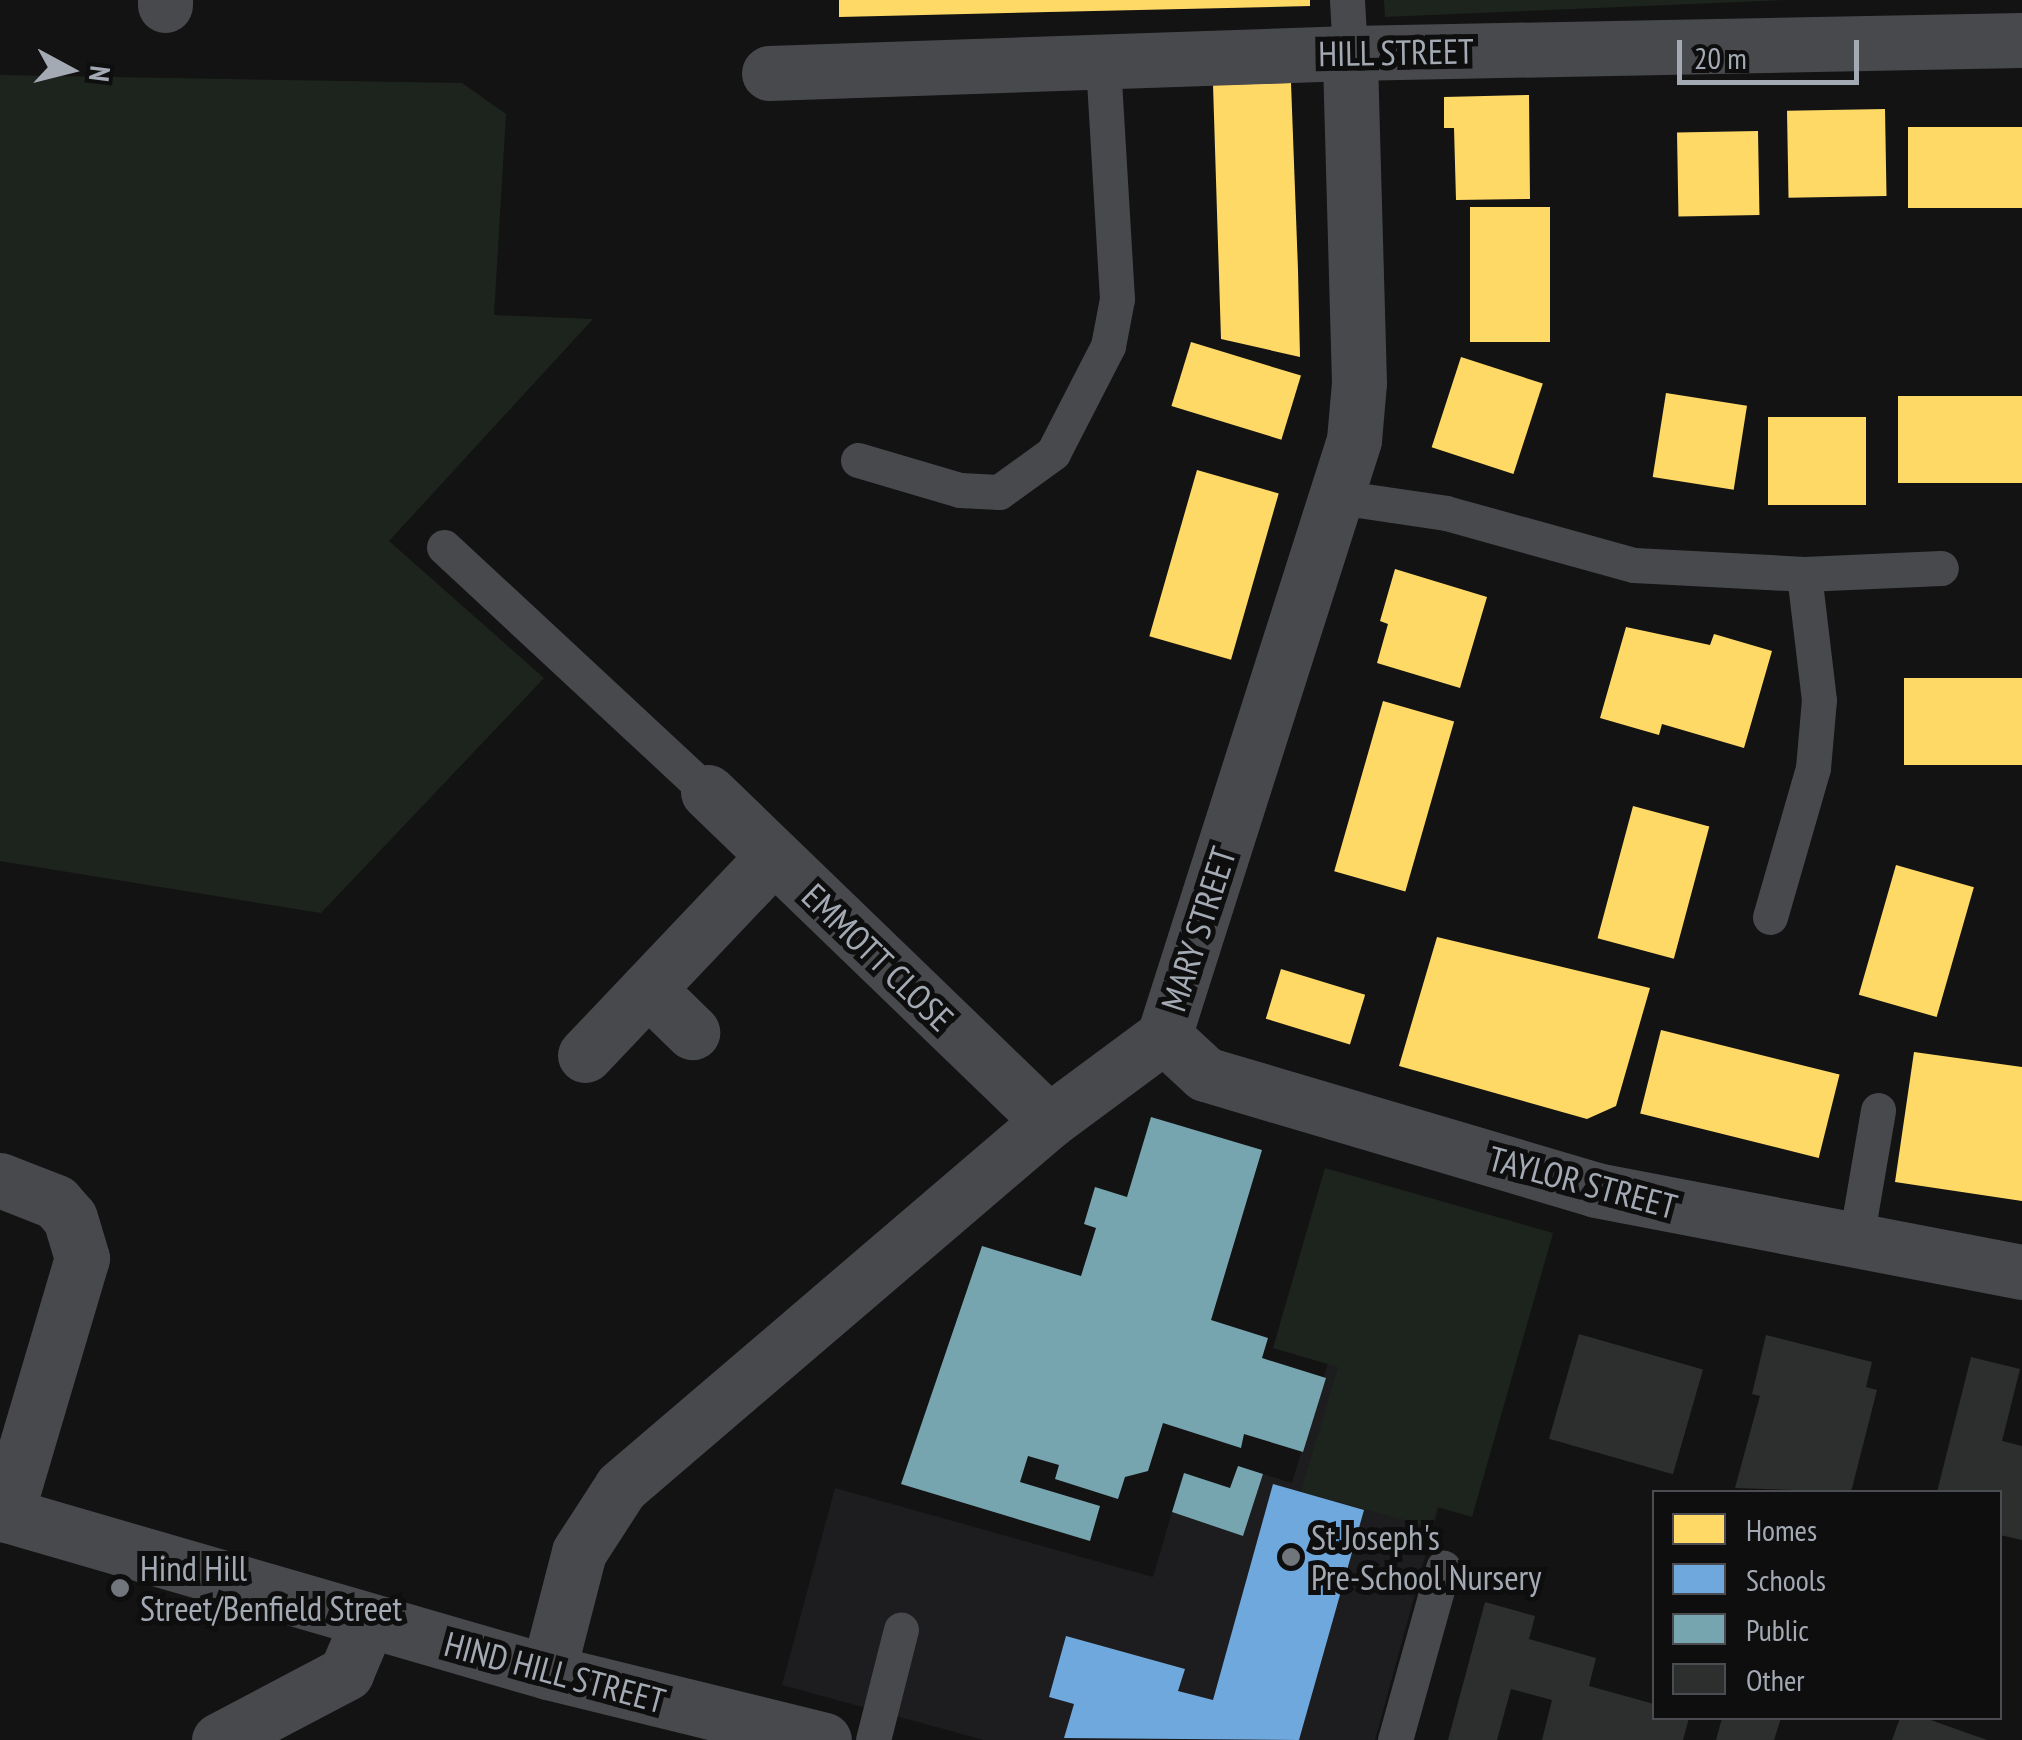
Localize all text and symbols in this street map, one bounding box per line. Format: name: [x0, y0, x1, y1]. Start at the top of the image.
north arrow: [20, 20, 120, 120]
scale bar: [1682, 20, 1864, 82]
street label: HILL STREET: [1317, 30, 1475, 74]
text: 20 m: [1694, 38, 1747, 77]
text: N: [81, 64, 120, 83]
street label: MARY STREET: [1152, 841, 1244, 1017]
street label: EMMOTT CLOSE: [793, 874, 963, 1040]
street label: TAYLOR STREET: [1484, 1137, 1682, 1227]
legend: [1652, 1490, 2002, 1720]
text: Homes: [1746, 1510, 1817, 1549]
place label: St Joseph's Pre-School Nursery: [1311, 1516, 1541, 1598]
marker: St Joseph's Pre-School Nursery: [1280, 1546, 1302, 1568]
place label: Hind Hill Street/Benfield Street: [140, 1547, 402, 1629]
text: Schools: [1746, 1560, 1826, 1599]
marker: Hind Hill Street/Benfield Street: [109, 1577, 131, 1599]
text: Public: [1746, 1610, 1809, 1649]
street label: HIND HILL STREET: [439, 1622, 671, 1722]
text: Other: [1746, 1660, 1805, 1699]

